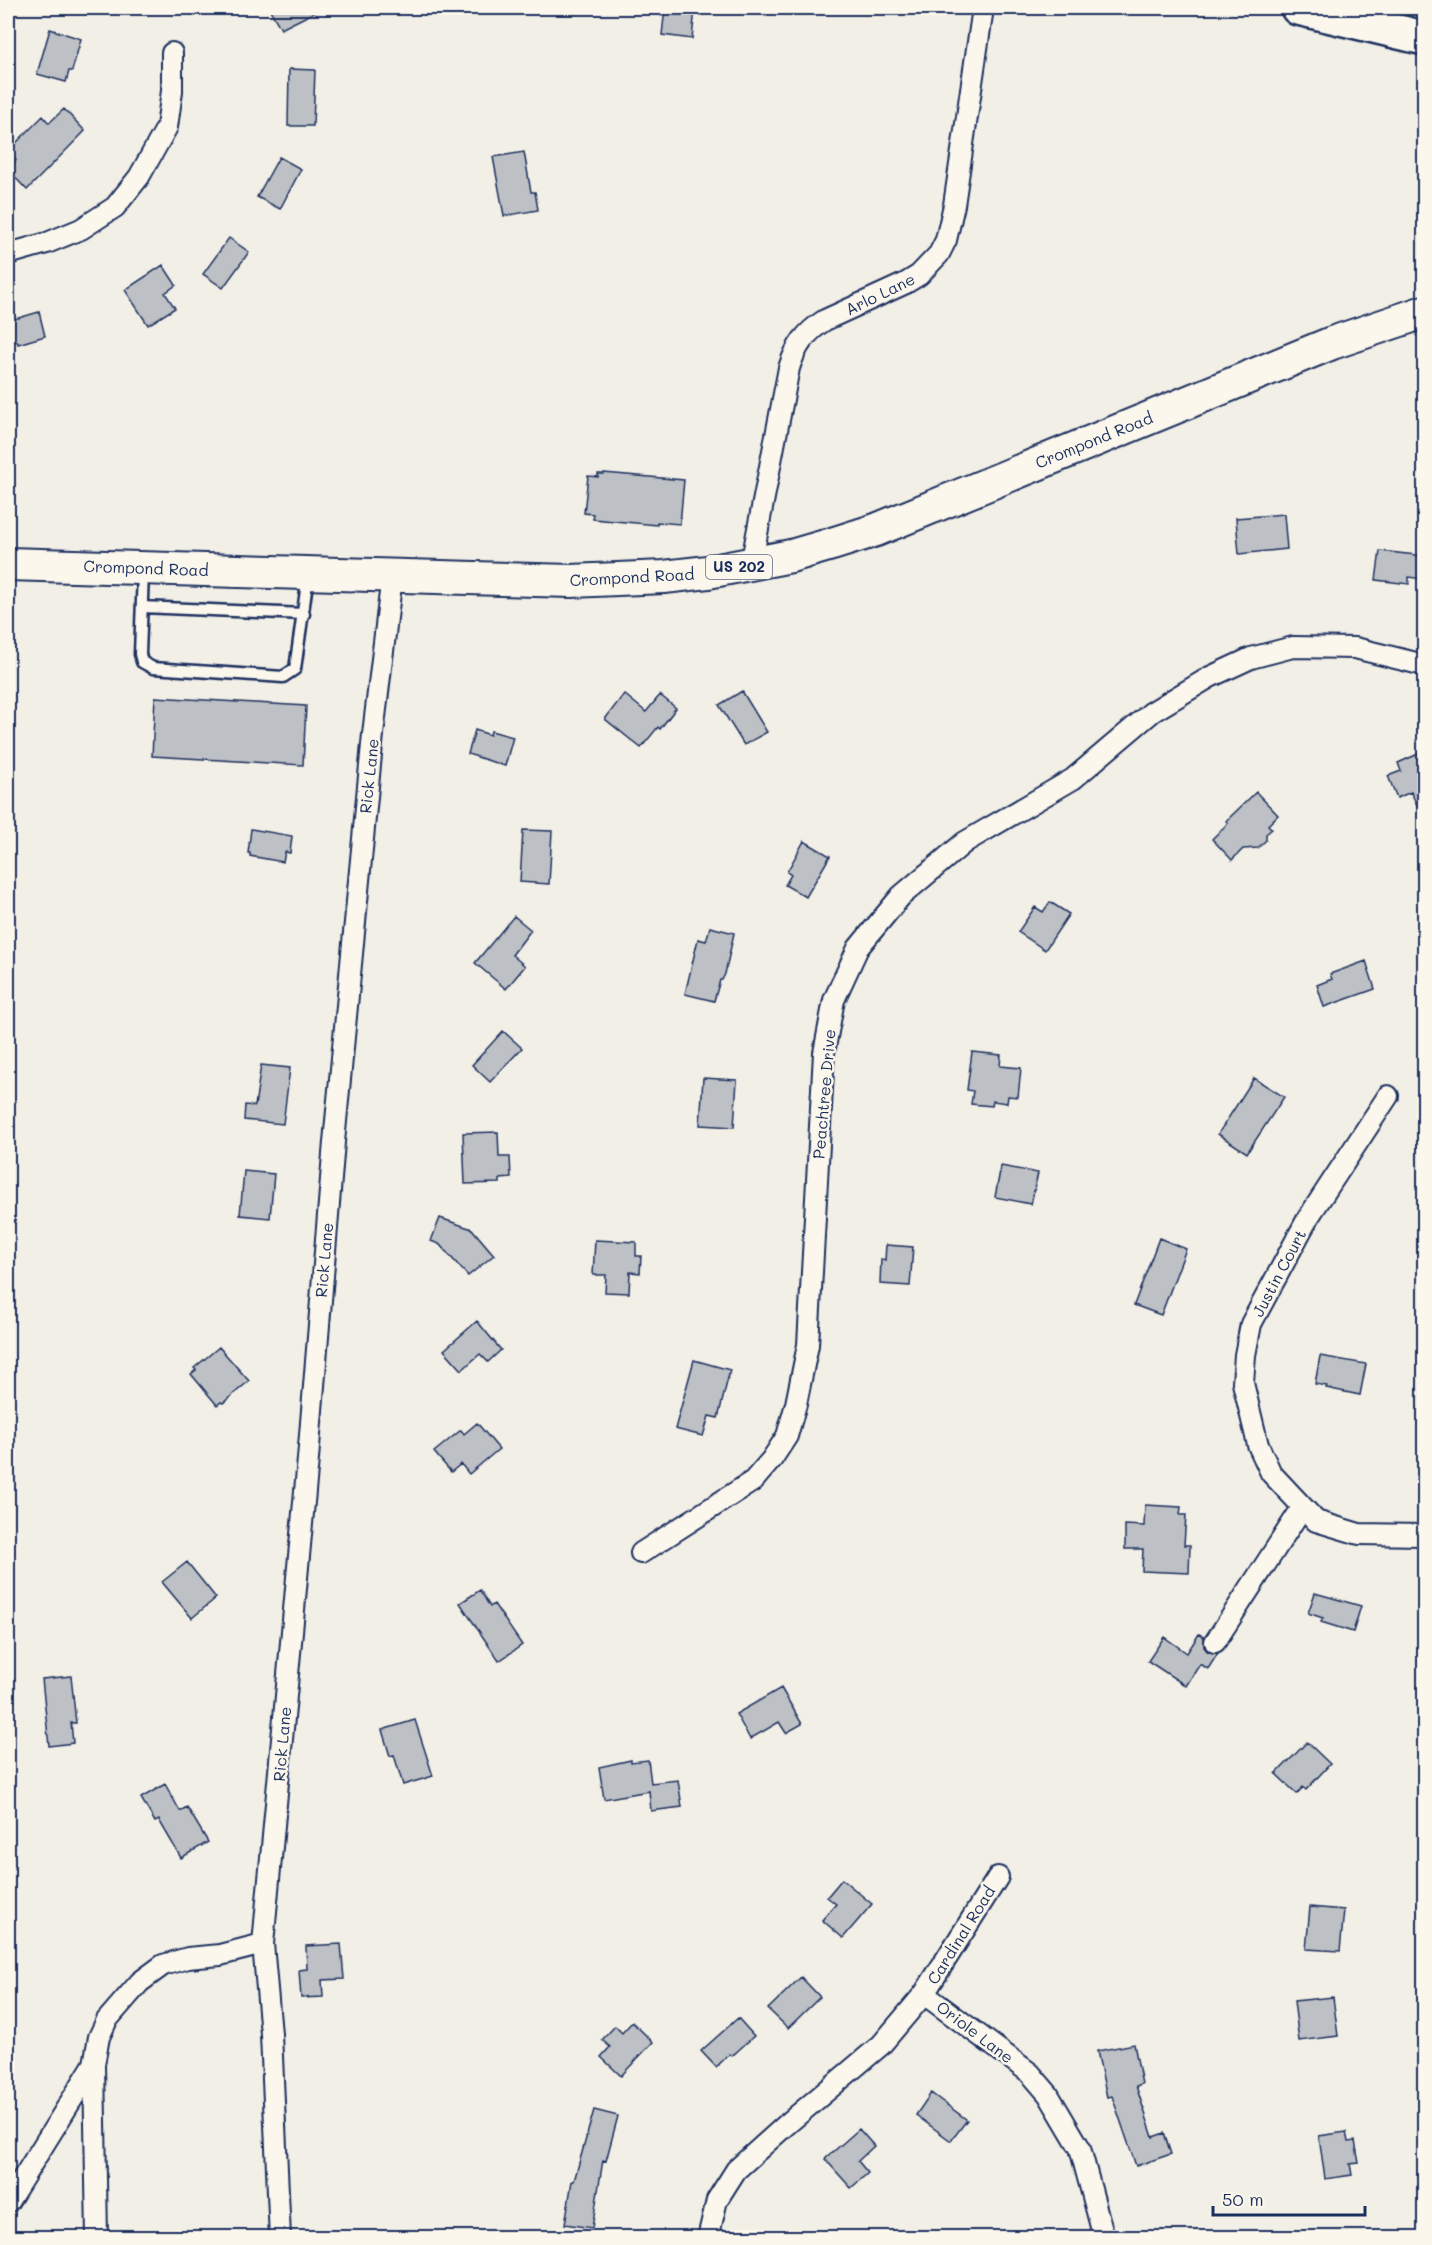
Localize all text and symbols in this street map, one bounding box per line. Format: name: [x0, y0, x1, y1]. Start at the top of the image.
street label: Arlo Lane: [842, 268, 918, 319]
street label: Crompond Road: [1032, 406, 1156, 473]
street label: Crompond Road: [83, 555, 209, 580]
road number: US 202: [706, 555, 772, 579]
street label: Crompond Road: [569, 563, 695, 590]
street label: Rick Lane: [354, 737, 383, 815]
street label: Peachtree Drive: [807, 1028, 840, 1160]
street label: Rick Lane: [310, 1222, 337, 1298]
street label: Justin Court: [1247, 1225, 1310, 1320]
street label: Rick Lane: [268, 1706, 295, 1782]
street label: Cardinal Road: [922, 1882, 999, 1988]
street label: Oriole Lane: [933, 1996, 1018, 2067]
scale bar: [1213, 2179, 1364, 2217]
text: 50 m: [1222, 2187, 1264, 2211]

